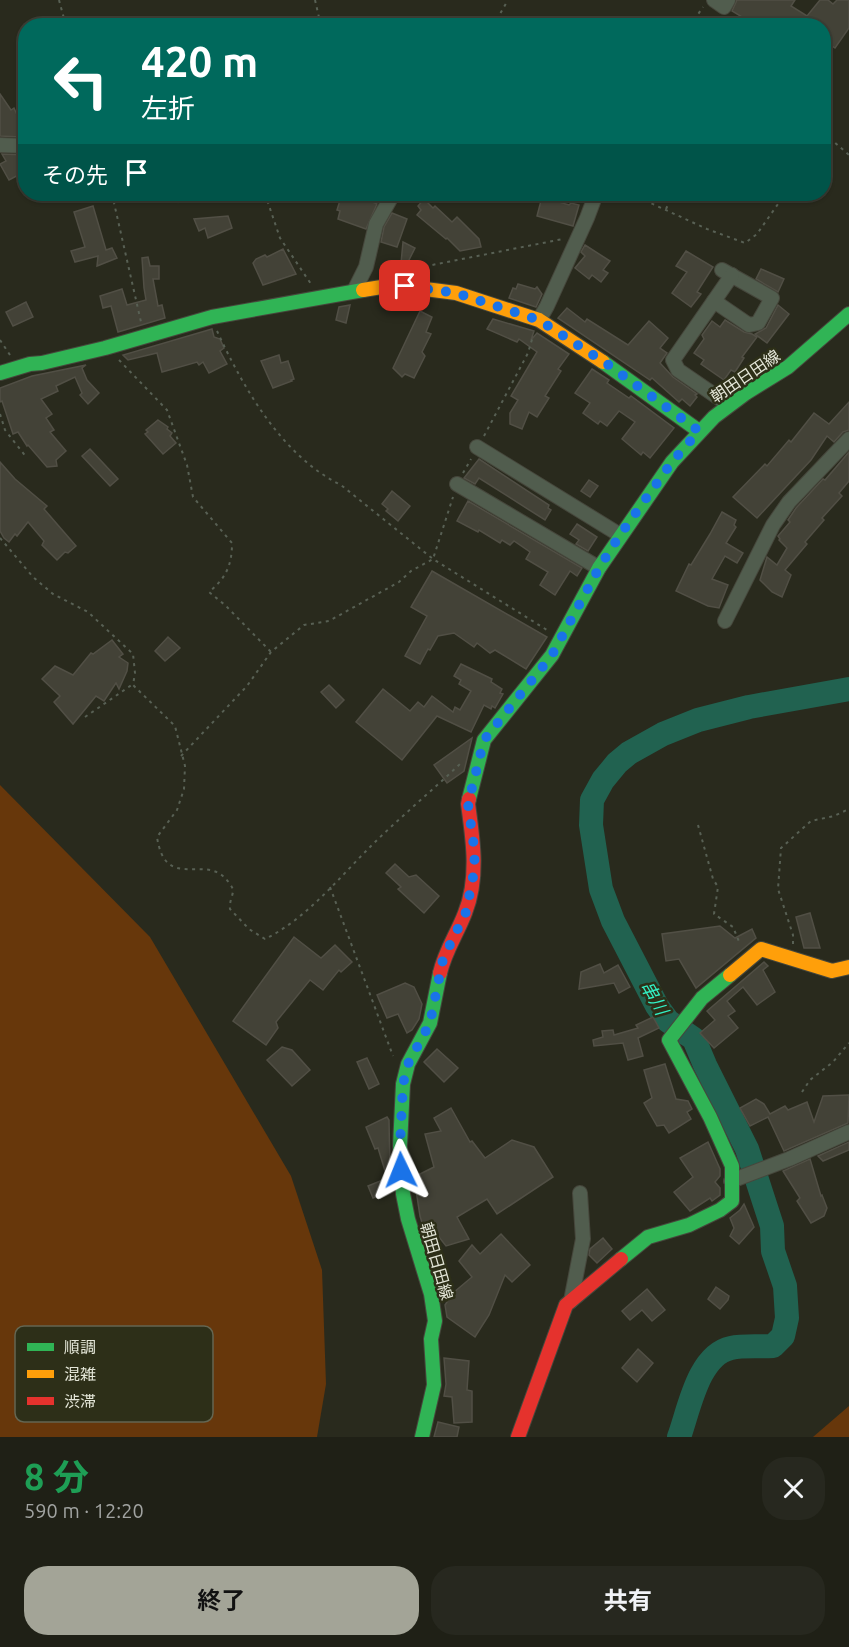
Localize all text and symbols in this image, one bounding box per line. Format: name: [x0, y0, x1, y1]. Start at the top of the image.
text: 420 m: [141, 38, 258, 85]
icon: left: [42, 42, 120, 120]
text: 左折: [141, 93, 195, 123]
icon: arrive: [120, 156, 153, 189]
text: その先: [42, 162, 108, 187]
pin: [379, 260, 430, 311]
icon: arrive: [388, 269, 421, 302]
street label: 朝田日田線: [707, 346, 783, 406]
water label: 串川: [637, 977, 674, 1020]
position arrow: [369, 1138, 433, 1202]
street label: 朝田日田線: [417, 1220, 457, 1302]
legend: [15, 1326, 213, 1422]
text: 順調: [64, 1338, 96, 1356]
text: 混雑: [64, 1365, 96, 1383]
text: 渋滞: [64, 1392, 96, 1410]
text: 8 分: [24, 1456, 89, 1497]
button: close: [762, 1457, 825, 1520]
text: 590 m · 12:20: [24, 1499, 144, 1522]
button: 終了: [24, 1566, 419, 1635]
button: 共有: [431, 1566, 825, 1635]

